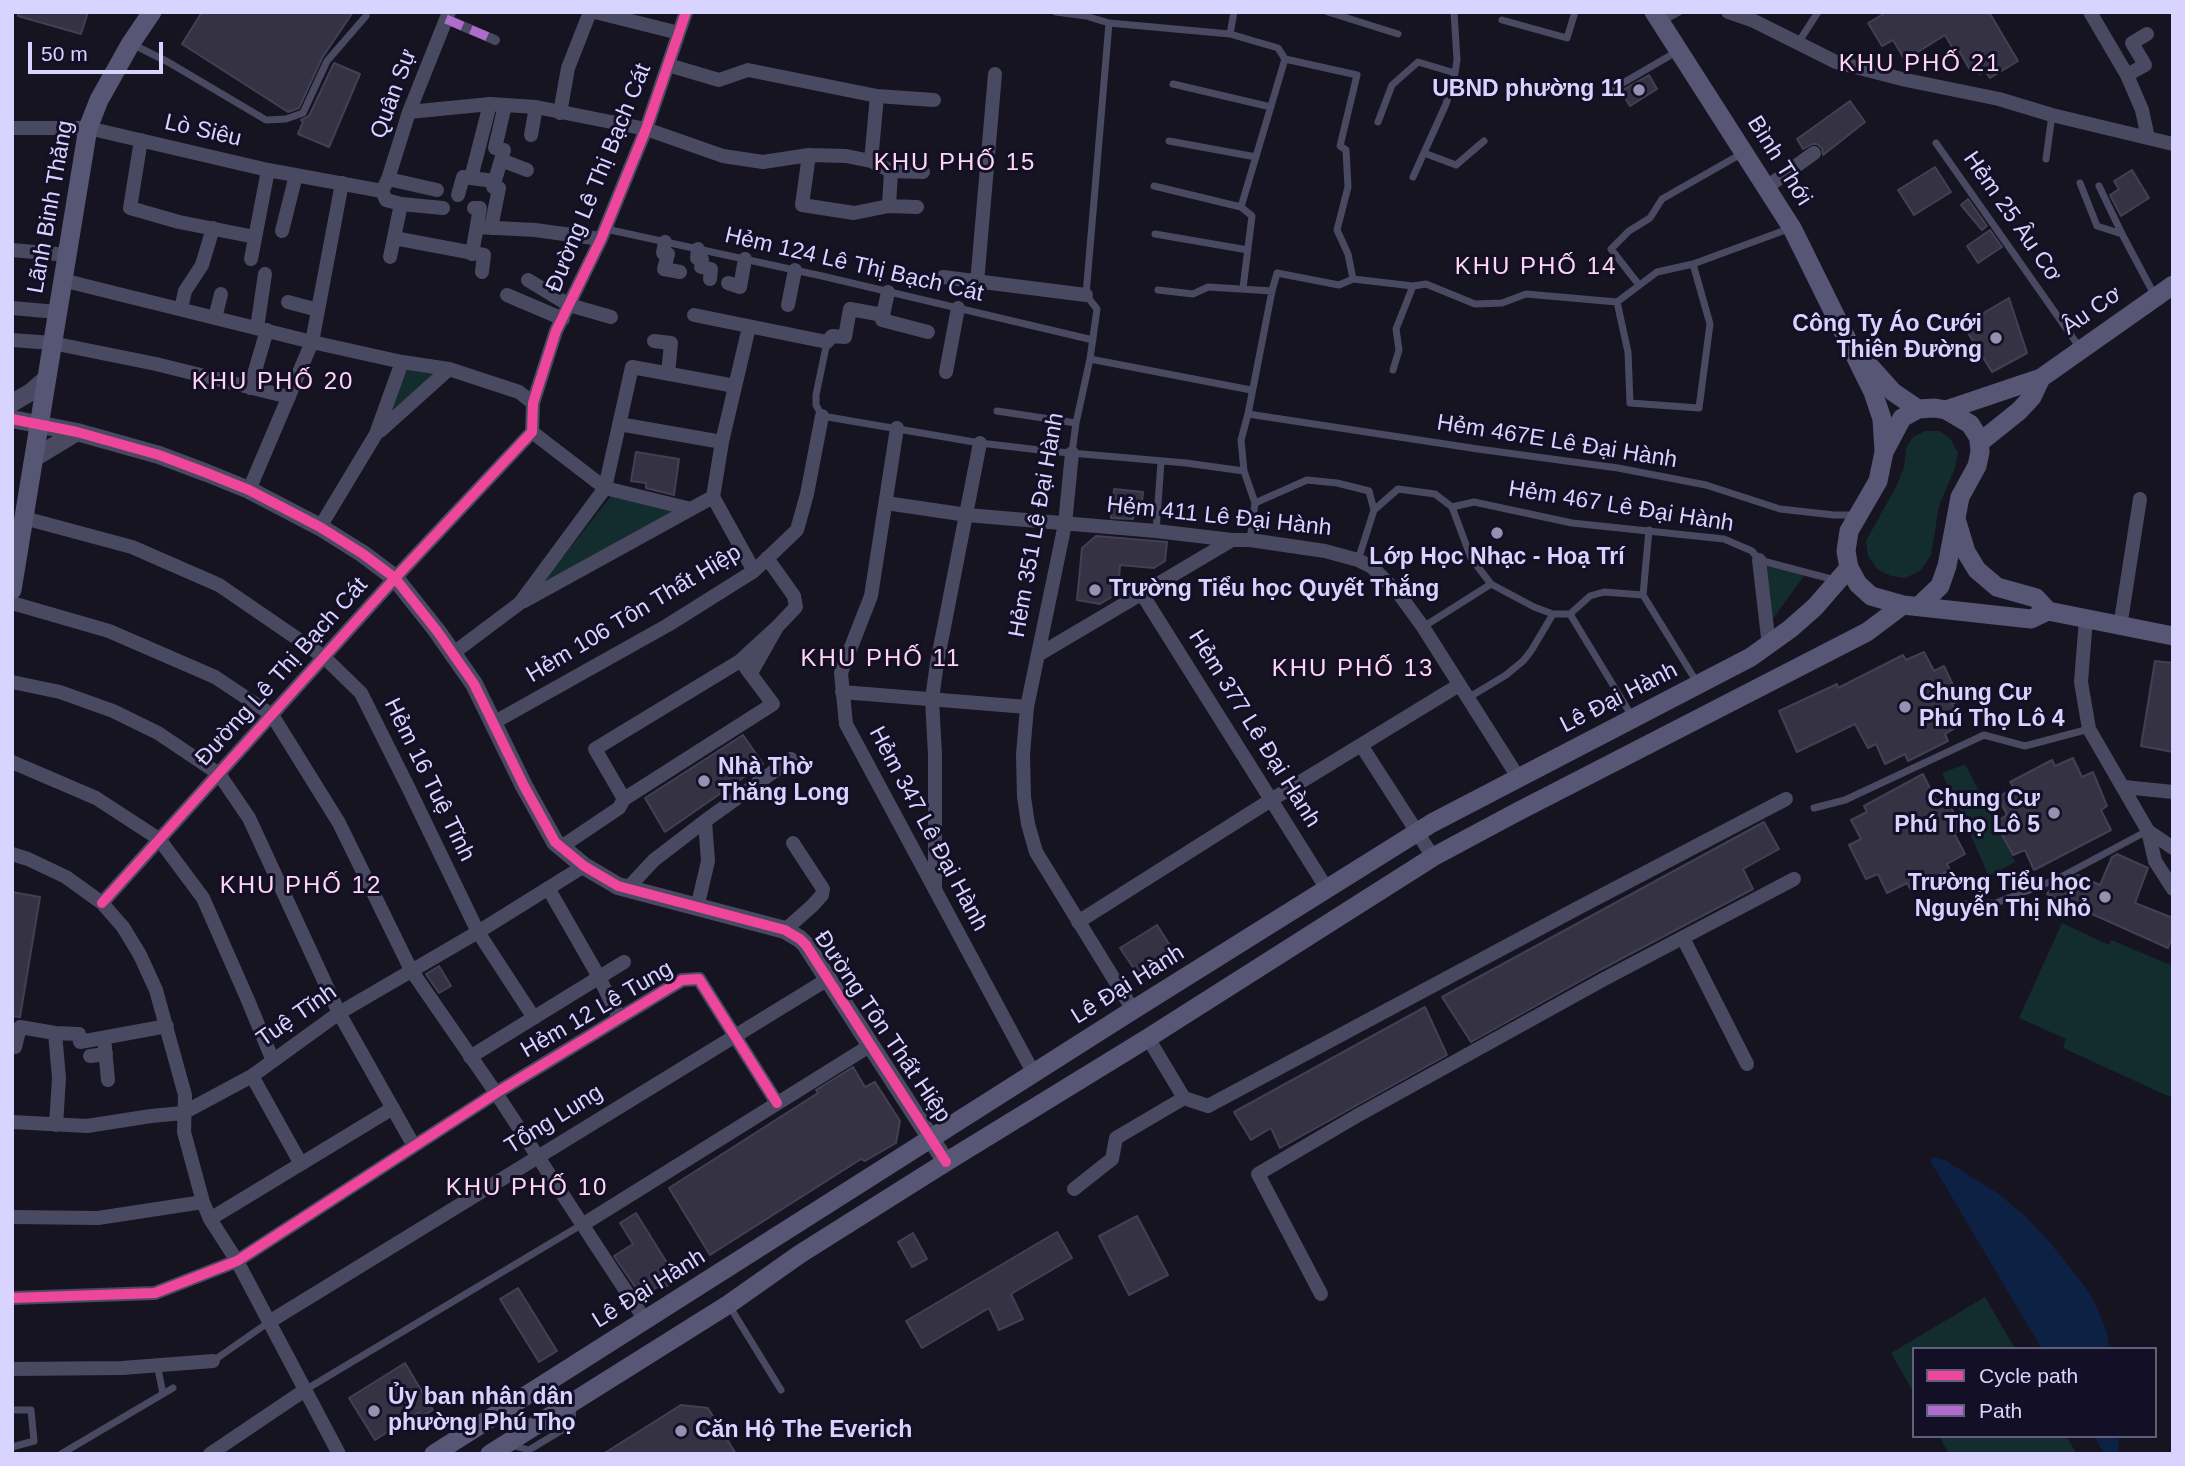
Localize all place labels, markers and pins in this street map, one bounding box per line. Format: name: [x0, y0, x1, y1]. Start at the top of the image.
place label: UBND phường 11: [1432, 76, 1625, 104]
marker: UBND phường 11: [1631, 82, 1647, 98]
place label: Công Ty Áo Cưới Thiên Đường: [1792, 311, 1982, 365]
marker: Công Ty Áo Cưới Thiên Đường: [1988, 330, 2004, 346]
marker: Lớp Học Nhạc - Hoạ Trí: [1489, 525, 1505, 541]
place label: Lớp Học Nhạc - Hoạ Trí: [1369, 544, 1625, 572]
place label: Trường Tiểu học Quyết Thắng: [1109, 576, 1439, 604]
marker: Trường Tiểu học Quyết Thắng: [1087, 582, 1103, 598]
place label: Chung Cư Phú Thọ Lô 4: [1919, 680, 2065, 734]
marker: Chung Cư Phú Thọ Lô 4: [1897, 699, 1913, 715]
place label: Nhà Thờ Thăng Long: [718, 754, 850, 808]
marker: Nhà Thờ Thăng Long: [696, 773, 712, 789]
place label: Chung Cư Phú Thọ Lô 5: [1894, 786, 2040, 840]
marker: Chung Cư Phú Thọ Lô 5: [2046, 805, 2062, 821]
place label: Trường Tiểu học Nguyễn Thị Nhỏ: [1908, 870, 2091, 924]
marker: Trường Tiểu học Nguyễn Thị Nhỏ: [2097, 889, 2113, 905]
place label: Ủy ban nhân dân phường Phú Thọ: [388, 1384, 576, 1438]
marker: Ủy ban nhân dân phường Phú Thọ: [366, 1403, 382, 1419]
place label: Căn Hộ The Everich: [695, 1417, 912, 1445]
marker: Căn Hộ The Everich: [673, 1423, 689, 1439]

